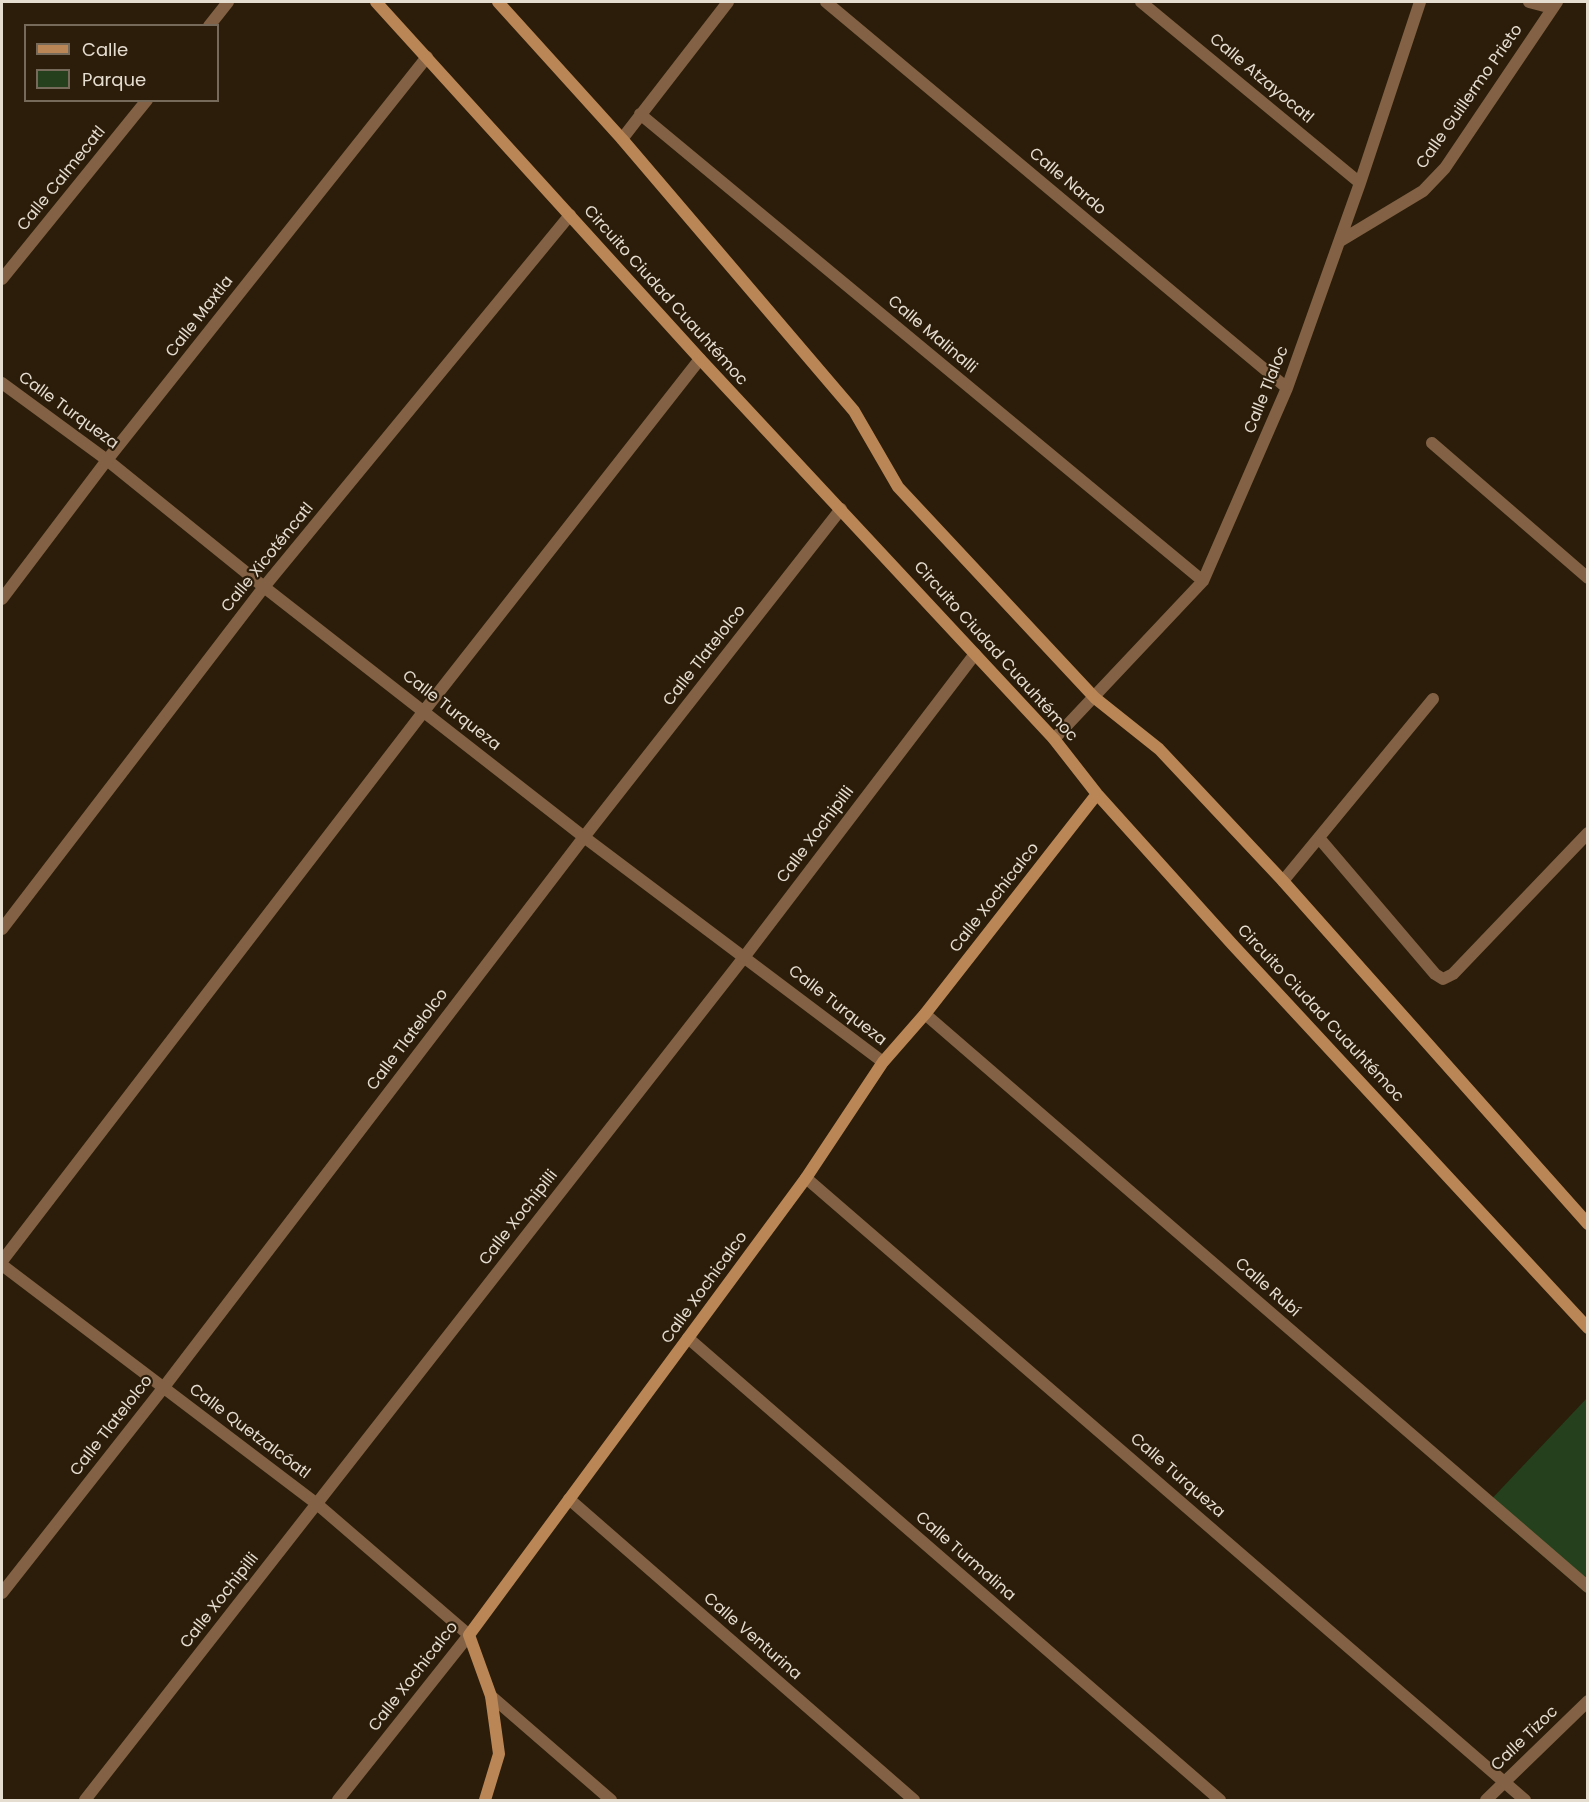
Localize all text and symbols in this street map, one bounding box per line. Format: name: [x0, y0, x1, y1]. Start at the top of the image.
street label: Calle Guillermo Prieto: [1413, 21, 1527, 173]
legend: [24, 24, 219, 102]
street label: Calle Atzayocatl: [1205, 30, 1317, 128]
text: Calle: [82, 37, 128, 62]
text: Parque: [82, 67, 146, 92]
street label: Calle Calmecatl: [14, 123, 110, 235]
street label: Calle Nardo: [1025, 144, 1109, 220]
street label: Circuito Ciudad Cuauhtémoc: [579, 202, 751, 390]
street label: Calle Maxtla: [162, 272, 238, 362]
street label: Calle Malinalli: [883, 292, 981, 378]
street label: Calle Tlaloc: [1241, 344, 1293, 436]
street label: Calle Turqueza: [14, 368, 122, 454]
street label: Calle Xicoténcatl: [218, 499, 318, 617]
street label: Circuito Ciudad Cuauhtémoc: [909, 558, 1081, 746]
street label: Calle Tlatelolco: [660, 602, 750, 710]
street label: Calle Turqueza: [398, 667, 504, 755]
street label: Calle Xochipilli: [773, 783, 859, 887]
street label: Calle Xochicalco: [946, 839, 1044, 957]
street label: Circuito Ciudad Cuauhtémoc: [1233, 921, 1407, 1107]
street label: Calle Turqueza: [784, 962, 890, 1050]
street label: Calle Tlatelolco: [363, 985, 453, 1095]
street label: Calle Xochipilli: [476, 1166, 562, 1270]
street label: Calle Xochicalco: [658, 1228, 752, 1348]
street label: Calle Rubí: [1231, 1255, 1303, 1321]
street label: Calle Tlatelolco: [67, 1372, 157, 1480]
street label: Calle Quetzalcóatl: [185, 1380, 313, 1484]
street label: Calle Turqueza: [1126, 1430, 1228, 1522]
street label: Calle Turmalina: [911, 1508, 1019, 1606]
street label: Calle Xochipilli: [177, 1549, 263, 1653]
street label: Calle Venturina: [699, 1589, 805, 1685]
street label: Calle Xochicalco: [365, 1618, 463, 1736]
street label: Calle Tizoc: [1488, 1703, 1562, 1775]

